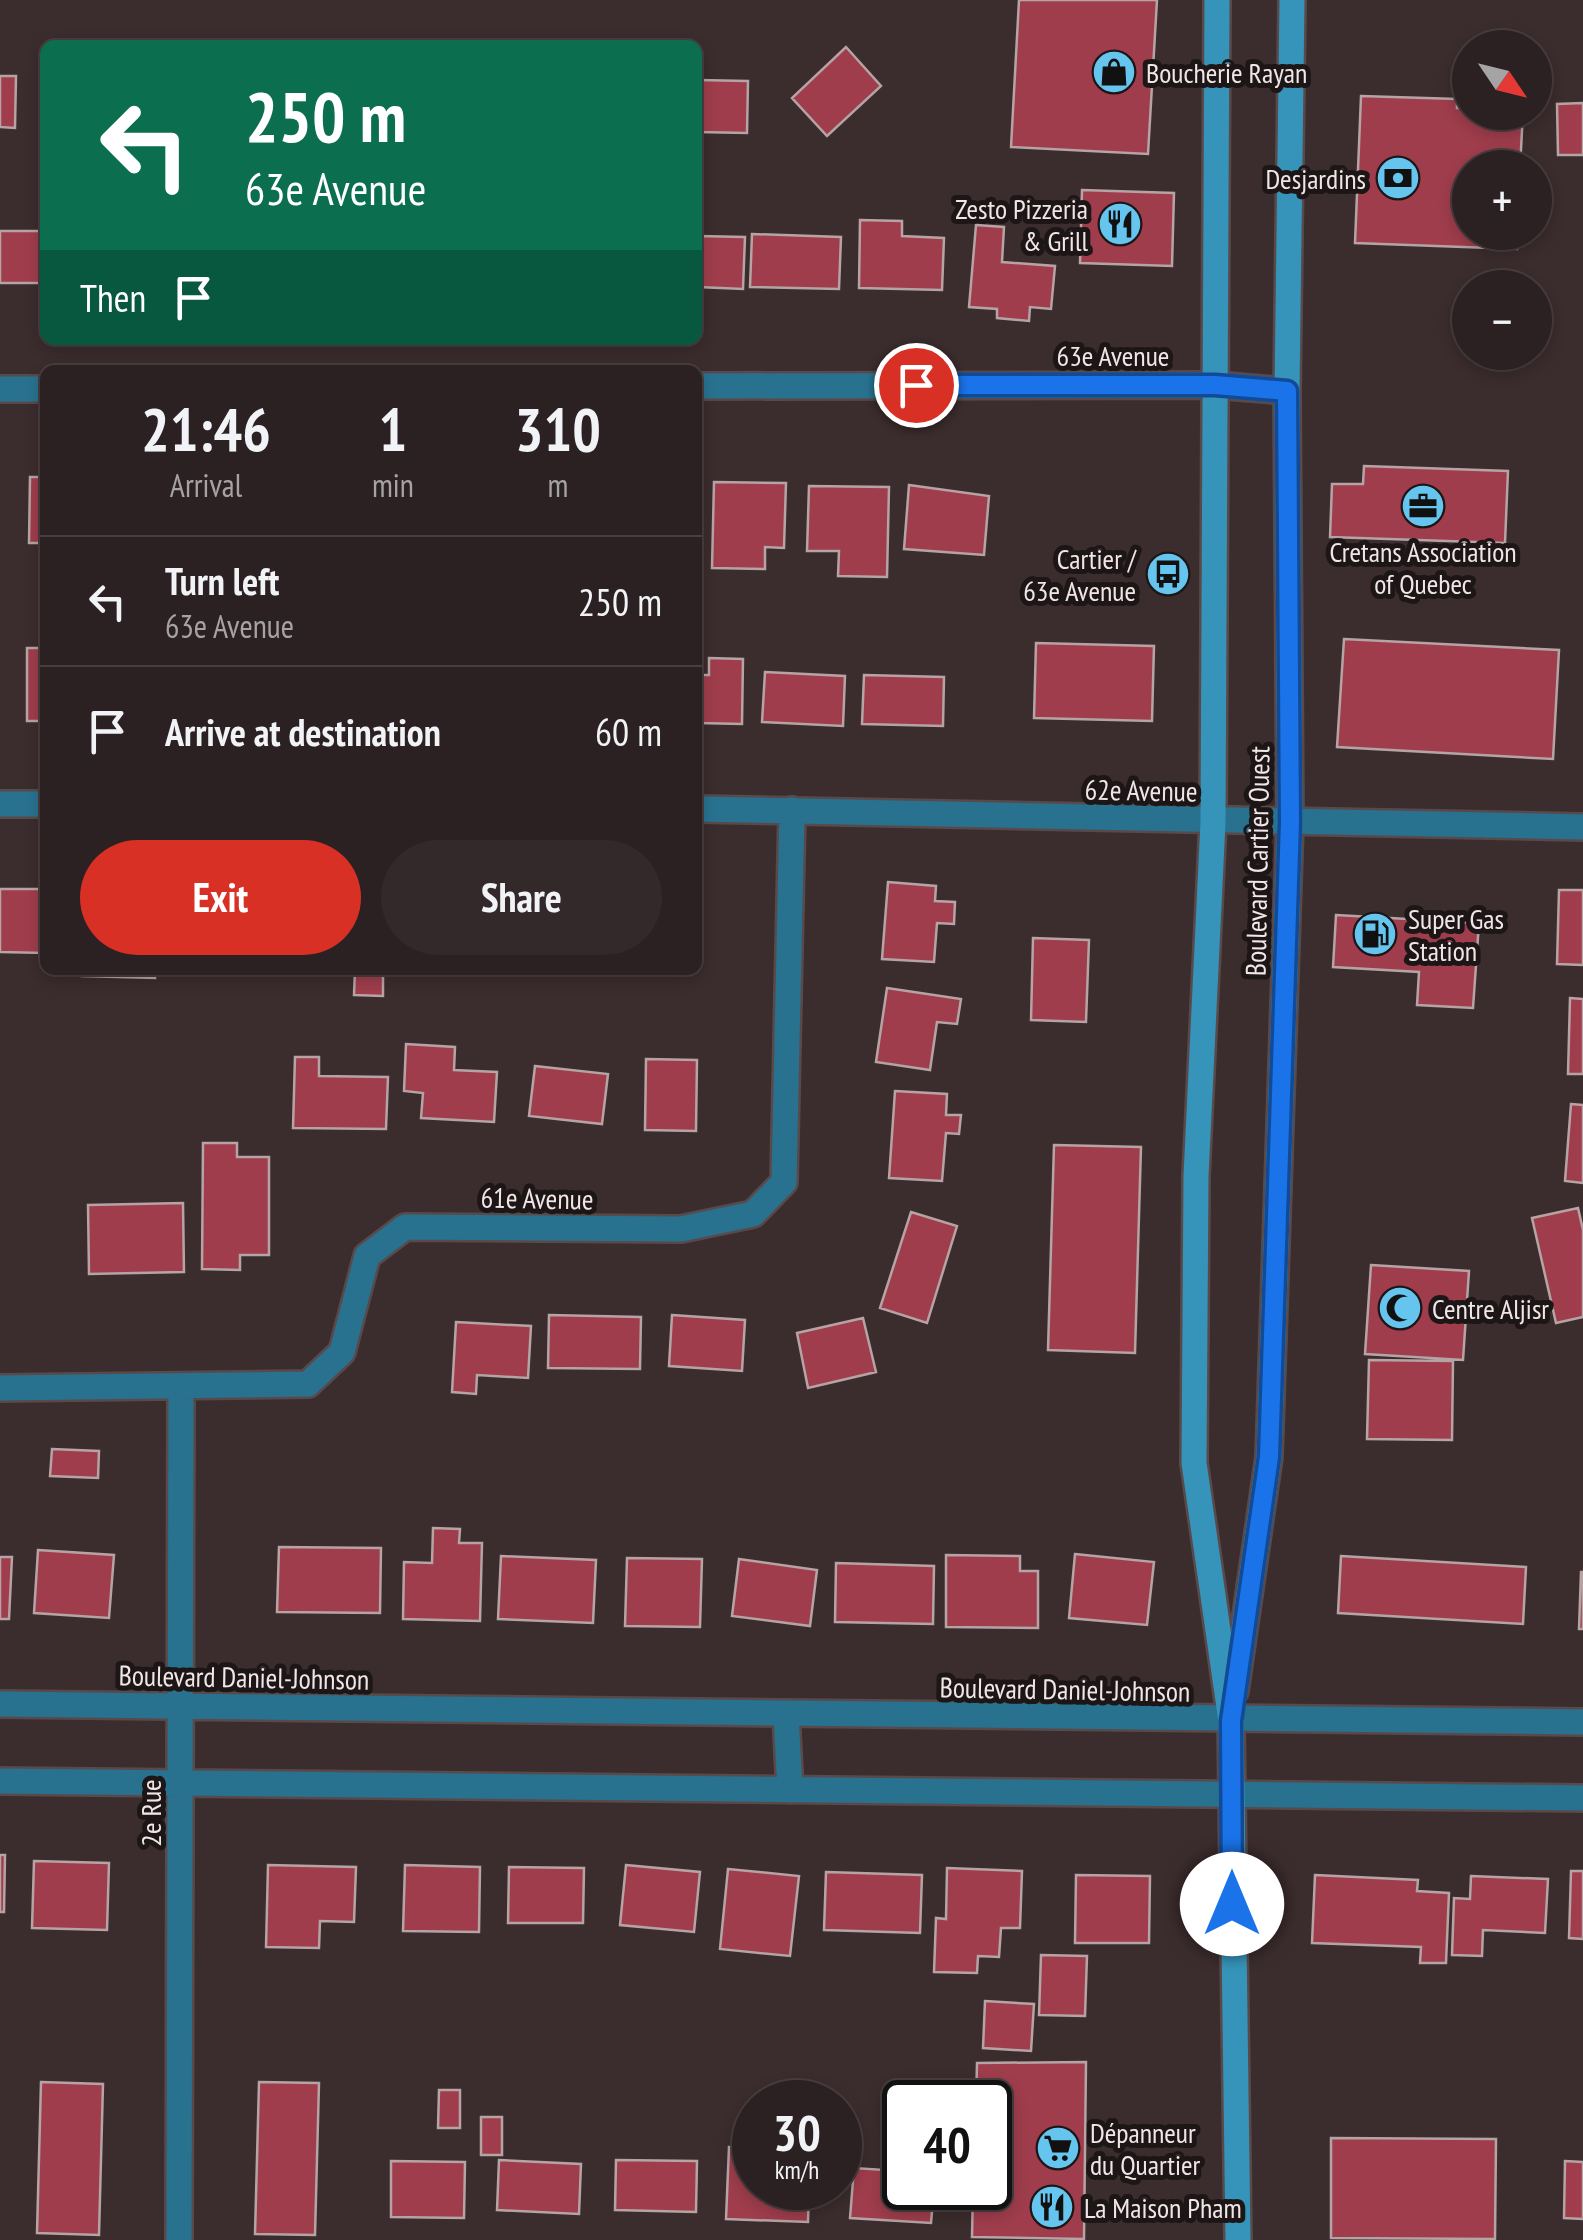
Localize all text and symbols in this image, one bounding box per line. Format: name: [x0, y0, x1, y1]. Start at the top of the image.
north arrow: [1452, 30, 1552, 130]
map controls: [1452, 30, 1552, 370]
shop icon: Boucherie Rayan: [1091, 49, 1137, 95]
place label: Boucherie Rayan: [1146, 54, 1307, 91]
text: 250 m: [245, 71, 406, 161]
icon: left: [80, 80, 210, 210]
button: +: [1452, 150, 1552, 250]
bank icon: Desjardins: [1375, 155, 1421, 201]
text: 63e Avenue: [245, 159, 426, 217]
place label: Desjardins: [1265, 160, 1366, 197]
place label: Zesto Pizzeria & Grill: [955, 190, 1088, 259]
restaurant icon: Zesto Pizzeria & Grill: [1097, 201, 1143, 247]
icon: arrive: [166, 270, 221, 325]
button: −: [1452, 270, 1552, 370]
text: Then: [80, 273, 146, 322]
street label: 63e Avenue: [1057, 337, 1169, 374]
pin: [874, 343, 959, 428]
icon: arrive: [889, 358, 944, 413]
text: 21:46: [141, 390, 271, 468]
text: 1: [379, 390, 407, 468]
text: 310: [515, 390, 601, 468]
text: Arrival: [170, 464, 242, 506]
text: min: [372, 464, 414, 506]
text: m: [547, 464, 568, 506]
office icon: Cretans Association of Quebec: [1400, 483, 1446, 529]
place label: Cretans Association of Quebec: [1329, 533, 1517, 602]
place label: Cartier / 63e Avenue: [1023, 540, 1138, 609]
bus stop icon: Cartier / 63e Avenue: [1145, 551, 1191, 597]
text: Turn left: [165, 556, 279, 605]
icon: left: [80, 574, 135, 629]
text: 250 m: [578, 577, 662, 626]
text: 63e Avenue: [165, 605, 294, 647]
icon: arrive: [80, 704, 135, 759]
text: Arrive at destination: [165, 707, 441, 756]
text: 60 m: [595, 707, 662, 756]
street label: Boulevard Cartier Ouest: [1236, 745, 1278, 976]
street label: 62e Avenue: [1084, 771, 1198, 809]
button: Exit: [80, 840, 361, 955]
button: Share: [381, 840, 662, 955]
place label: Super Gas Station: [1408, 900, 1504, 969]
fuel station icon: Super Gas Station: [1352, 911, 1398, 957]
street label: 61e Avenue: [480, 1179, 594, 1217]
mosque icon: Centre Aljisr: [1377, 1285, 1423, 1331]
place label: Centre Aljisr: [1432, 1290, 1549, 1327]
street label: Boulevard Daniel-Johnson: [118, 1656, 370, 1698]
street label: Boulevard Daniel-Johnson: [939, 1668, 1191, 1710]
street label: 2e Rue: [132, 1779, 169, 1847]
position arrow: [1180, 1852, 1284, 1956]
speed limit sign: 40: [882, 2080, 1012, 2210]
text: 30: [773, 2100, 821, 2165]
place label: Dépanneur du Quartier: [1090, 2114, 1201, 2183]
supermarket icon: Dépanneur du Quartier: [1035, 2125, 1081, 2171]
text: km/h: [775, 2154, 819, 2186]
restaurant icon: La Maison Pham: [1029, 2184, 1075, 2230]
place label: La Maison Pham: [1084, 2189, 1242, 2226]

